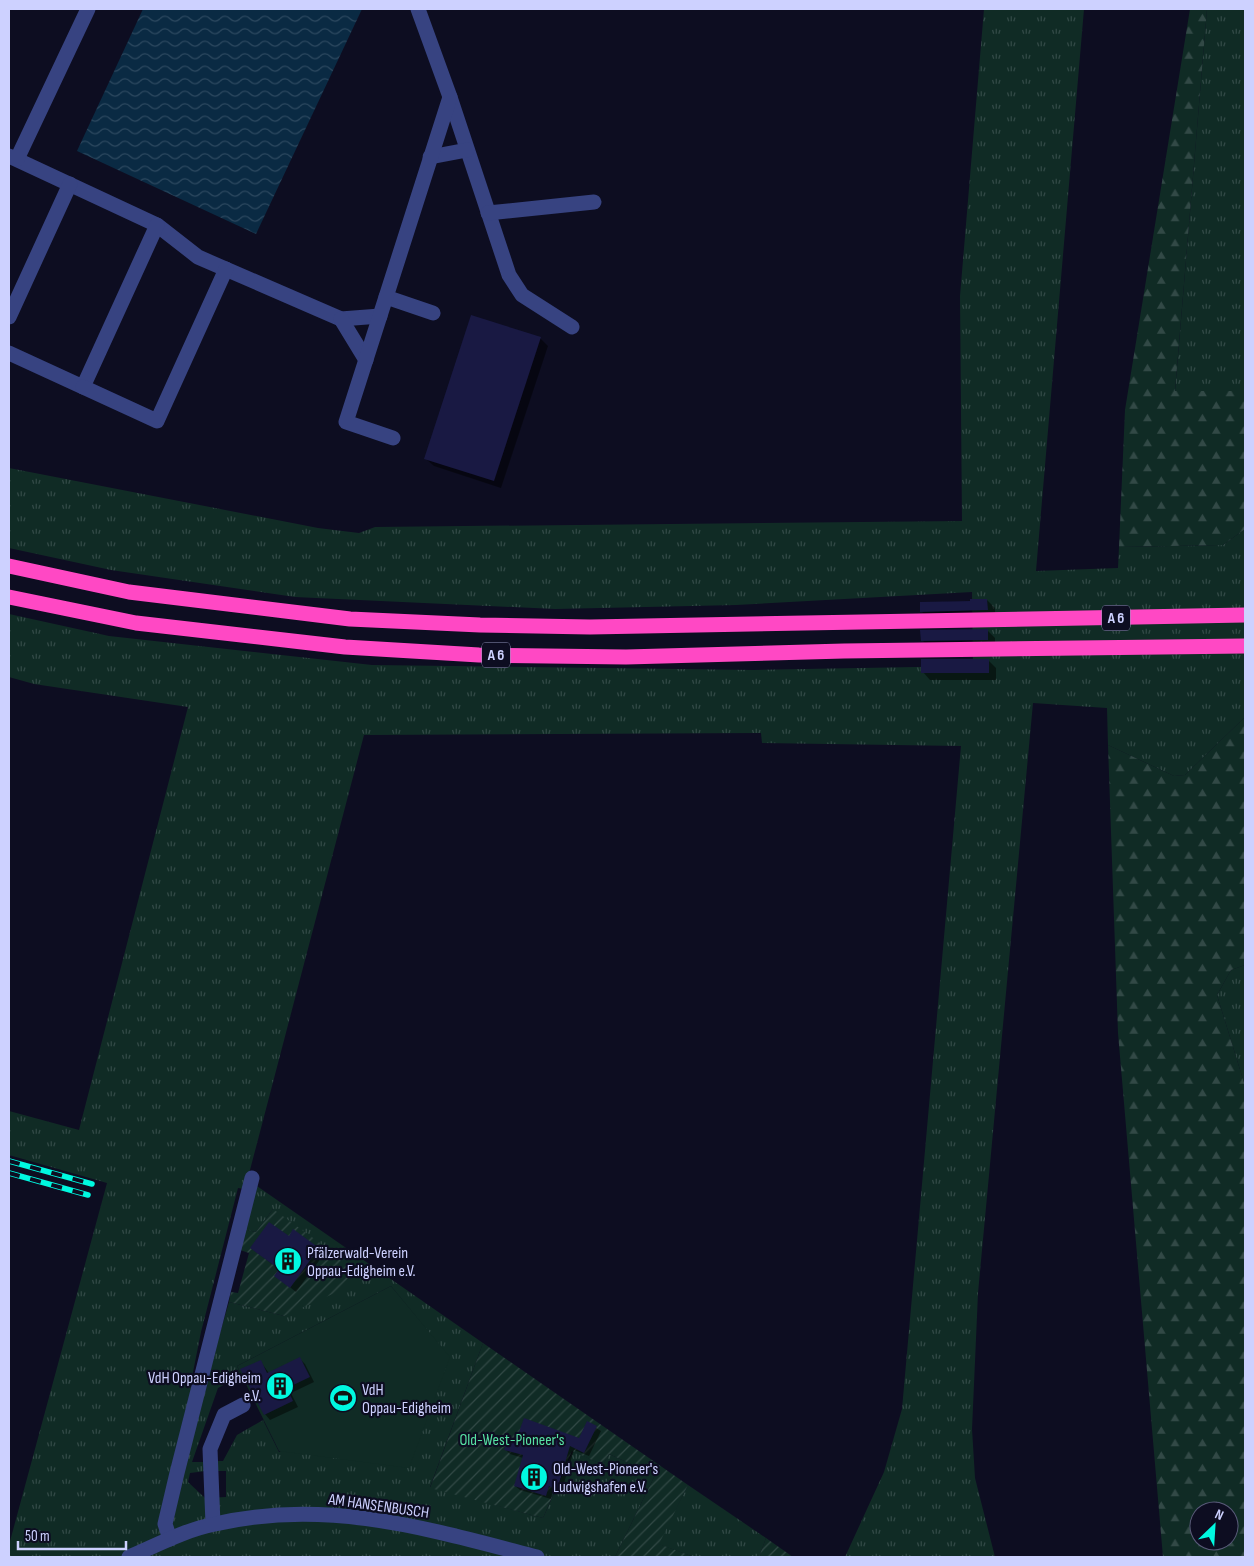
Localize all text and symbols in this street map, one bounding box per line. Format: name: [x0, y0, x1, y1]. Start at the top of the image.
road number: A 6: [1102, 606, 1130, 630]
road number: A 6: [482, 642, 510, 668]
place label: Pfälzerwald-Verein Oppau-Edigheim e.V.: [307, 1244, 416, 1281]
building icon: Pfälzerwald-Verein Oppau-Edigheim e.V.: [273, 1246, 303, 1276]
place label: VdH Oppau-Edigheim e.V.: [148, 1369, 261, 1406]
building icon: VdH Oppau-Edigheim e.V.: [265, 1371, 295, 1401]
place label: VdH Oppau-Edigheim: [362, 1381, 451, 1418]
sports icon: VdH Oppau-Edigheim: [328, 1383, 358, 1413]
park label: Old-West-Pioneer's: [459, 1431, 565, 1450]
place label: Old-West-Pioneer's Ludwigshafen e.V.: [553, 1460, 658, 1497]
building icon: Old-West-Pioneer's Ludwigshafen e.V.: [519, 1462, 549, 1492]
street label: AM HANSENBUSCH: [326, 1490, 430, 1523]
north arrow: [1189, 1501, 1239, 1551]
text: N: [1212, 1505, 1226, 1524]
scale bar: [18, 1518, 125, 1550]
text: 50 m: [25, 1527, 50, 1546]

